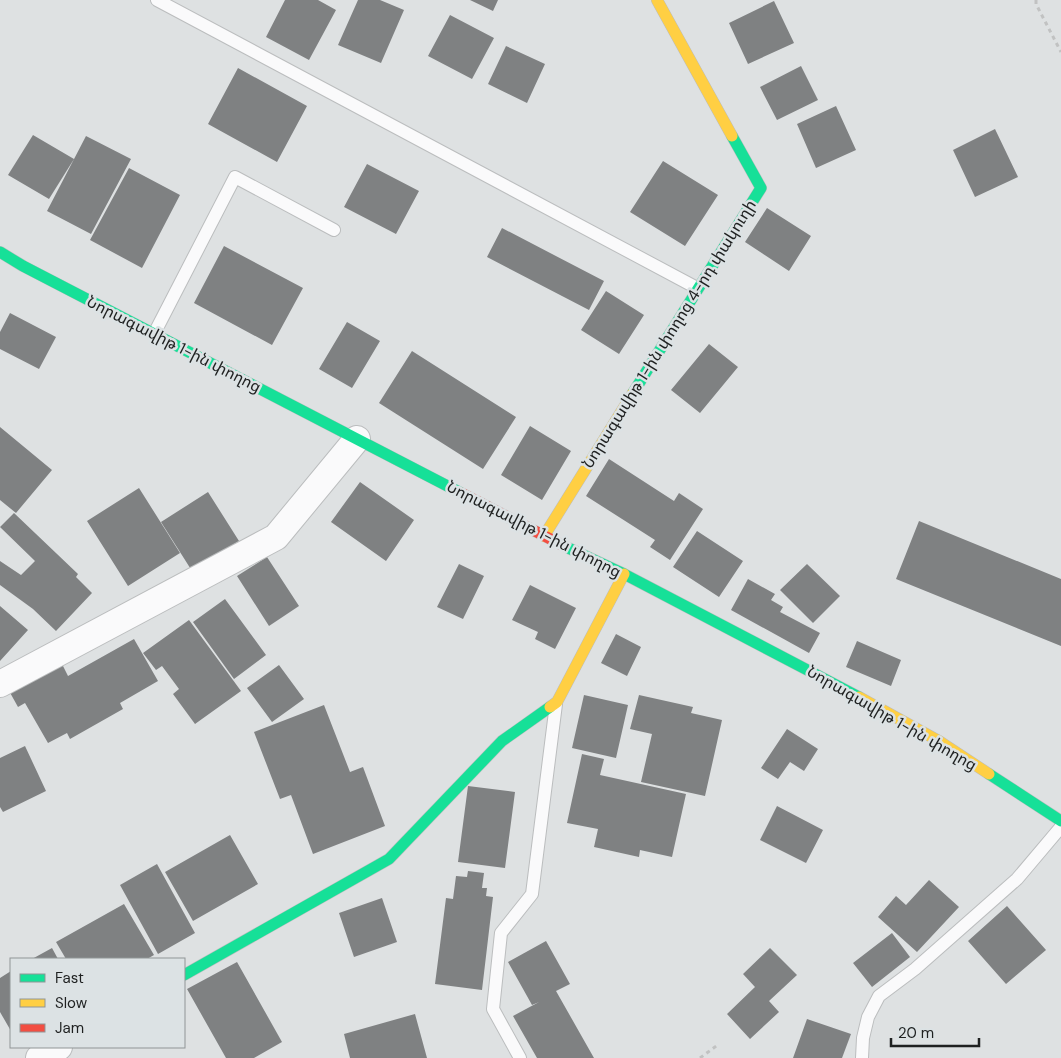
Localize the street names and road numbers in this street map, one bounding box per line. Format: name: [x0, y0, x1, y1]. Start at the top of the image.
street label: Նորագավիթ 1-ին փողոց 4-րդ փակուղի: [577, 196, 761, 472]
street label: Նորագավիթ 1-ին փողոց: [83, 291, 265, 397]
street label: Նորագավիթ 1-ին փողոց: [443, 476, 625, 582]
street label: Նորագավիթ 1-ին փողոց: [803, 661, 981, 775]

